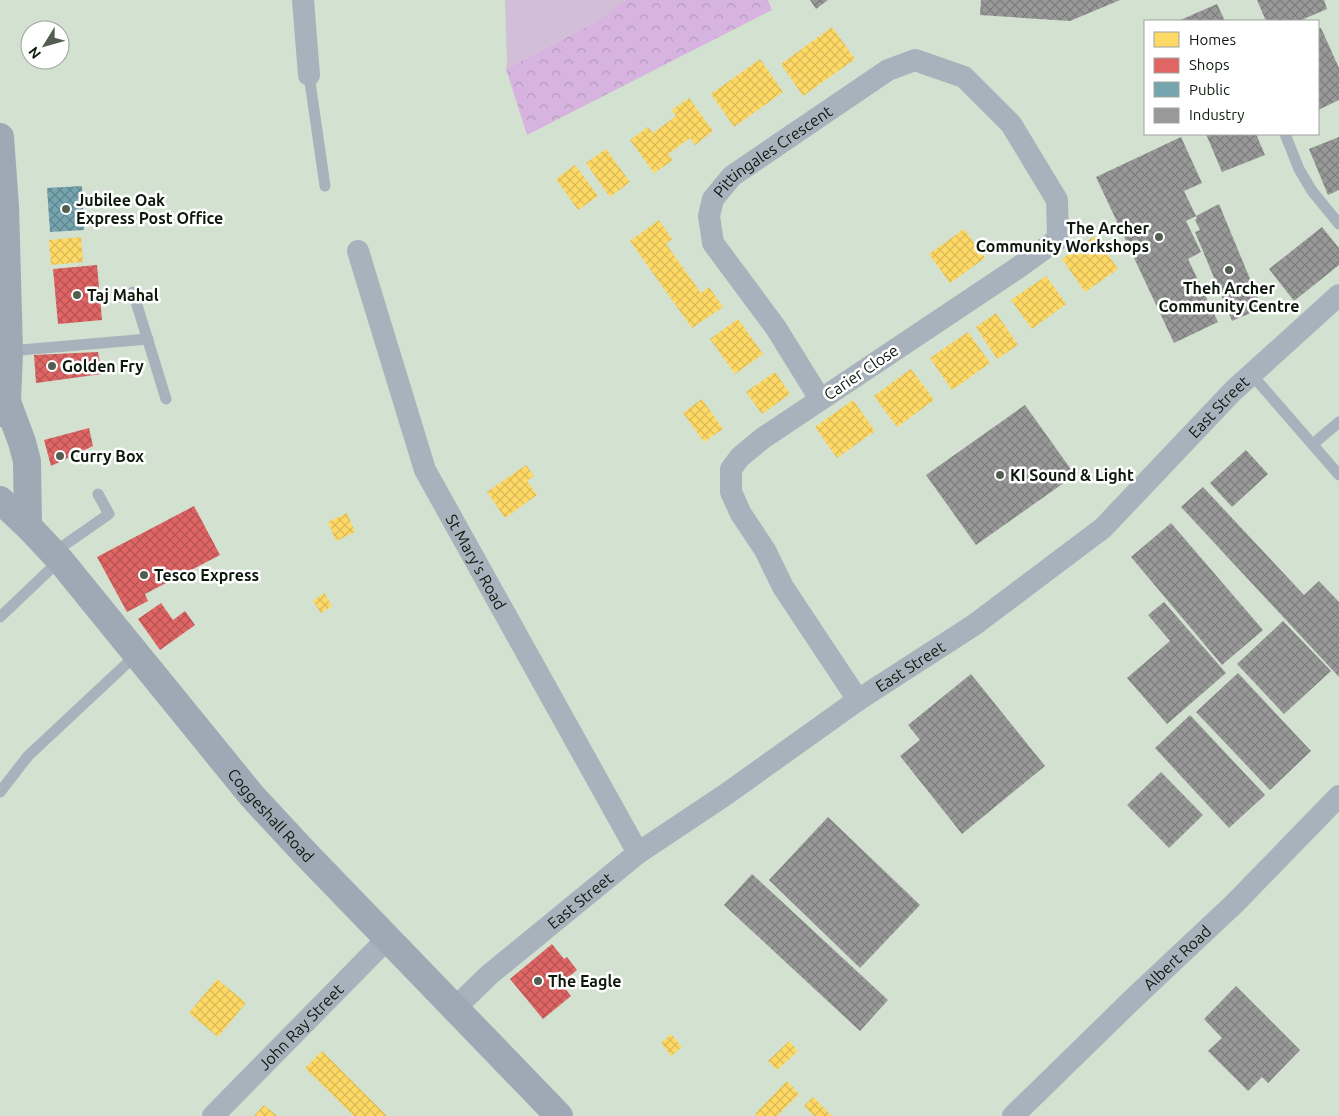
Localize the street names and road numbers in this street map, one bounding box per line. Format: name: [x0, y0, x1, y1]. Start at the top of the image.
street label: Pittingales Crescent: [709, 101, 836, 201]
street label: Carier Close: [820, 341, 902, 403]
street label: East Street: [1185, 372, 1253, 441]
street label: St Mary's Road: [442, 511, 510, 612]
street label: East Street: [872, 637, 949, 695]
street label: Coggeshall Road: [224, 765, 318, 866]
street label: East Street: [544, 868, 617, 932]
street label: Albert Road: [1140, 922, 1214, 994]
street label: John Ray Street: [254, 980, 347, 1074]

